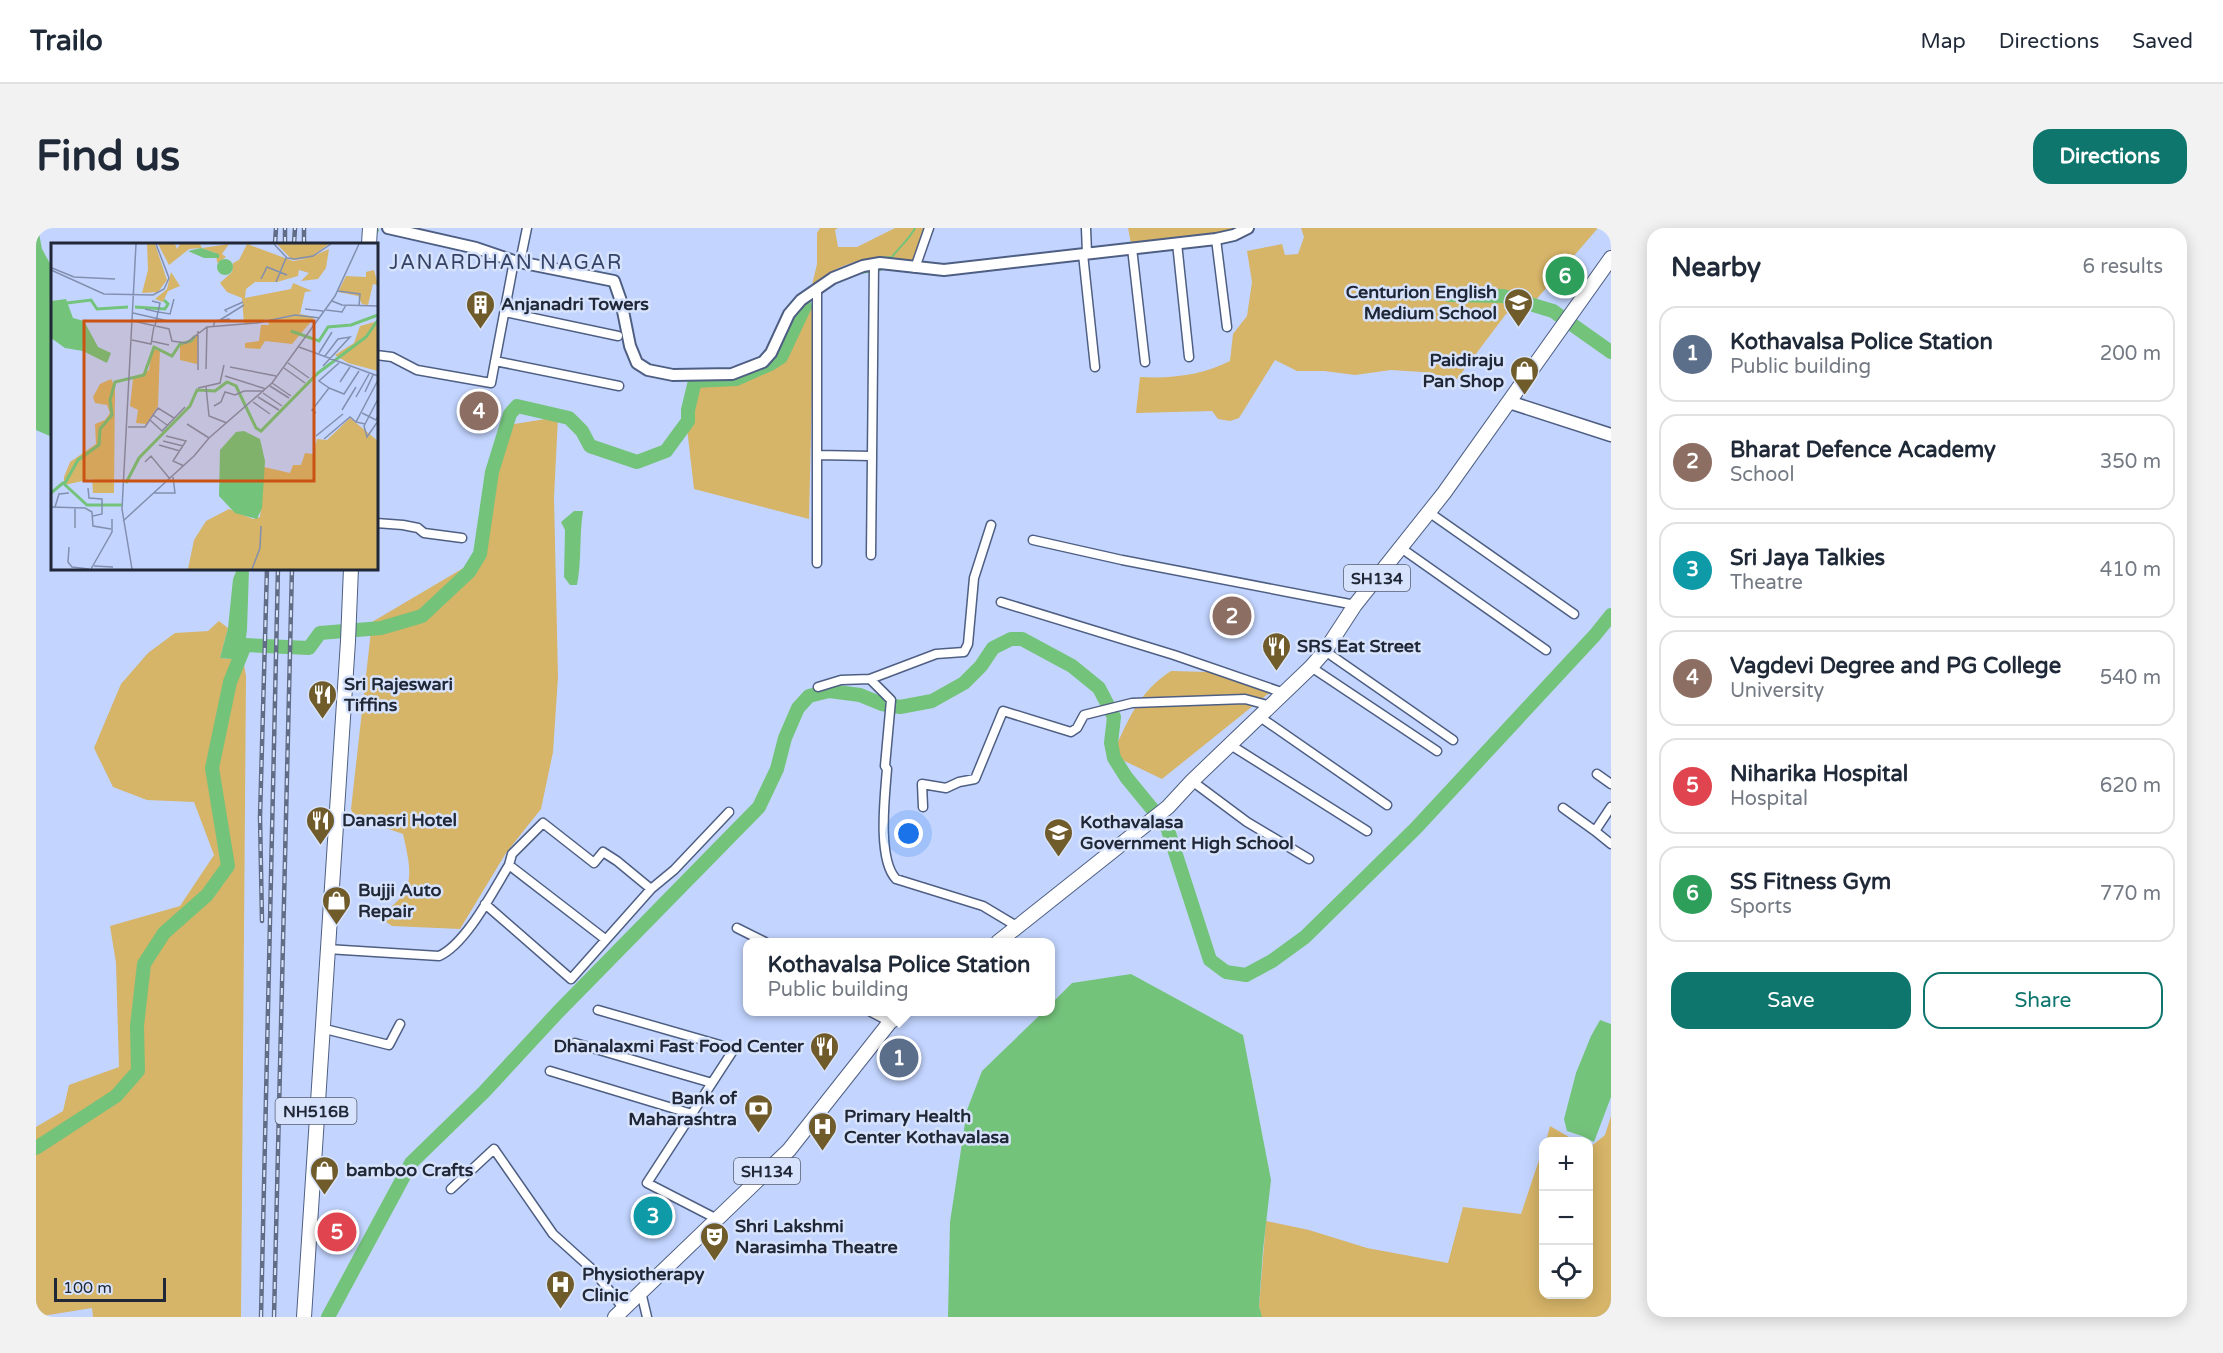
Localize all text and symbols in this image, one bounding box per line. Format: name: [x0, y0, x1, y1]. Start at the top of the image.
text: Trailo: [30, 24, 103, 58]
text: Map: [1920, 29, 1966, 54]
text: Directions: [1999, 29, 2099, 54]
text: Saved: [2132, 29, 2193, 54]
button: Directions: [2033, 129, 2187, 184]
text: Find us: [36, 131, 180, 182]
inset map: [51, 243, 378, 570]
district label: JANARDHAN NAGAR: [389, 251, 623, 275]
text: Nearby: [1671, 252, 1761, 283]
pin: 6: [1546, 254, 1585, 298]
text: 6 results: [2083, 255, 2163, 279]
place label: Centurion English Medium School: [1346, 281, 1497, 324]
school or university icon: Centurion English Medium School: [1502, 286, 1534, 328]
building icon: Anjanadri Towers: [464, 288, 496, 330]
place label: Anjanadri Towers: [501, 293, 649, 315]
text: Kothavalsa Police Station: [1730, 329, 1993, 355]
text: 1: [1686, 342, 1699, 366]
text: 200 m: [2100, 342, 2161, 366]
place label: Paidiraju Pan Shop: [1422, 349, 1504, 392]
shop icon: Paidiraju Pan Shop: [1509, 354, 1541, 396]
text: Public building: [1730, 355, 1871, 379]
pin: 4: [460, 388, 498, 434]
text: Bharat Defence Academy: [1730, 437, 1996, 463]
text: 2: [1686, 450, 1699, 474]
text: 350 m: [2100, 450, 2161, 474]
text: School: [1730, 463, 1794, 487]
text: Sri Jaya Talkies: [1730, 545, 1885, 571]
text: 3: [1686, 558, 1699, 582]
text: 410 m: [2100, 558, 2161, 582]
road number: SH134: [1344, 565, 1410, 591]
text: Theatre: [1730, 571, 1803, 595]
pin: 2: [1212, 594, 1252, 638]
restaurant icon: SRS Eat Street: [1260, 630, 1292, 672]
place label: SRS Eat Street: [1297, 635, 1421, 657]
text: Vagdevi Degree and PG College: [1730, 653, 2061, 679]
text: 4: [1686, 666, 1699, 690]
text: 540 m: [2100, 666, 2161, 690]
place label: Sri Rajeswari Tiffins: [343, 673, 453, 716]
restaurant icon: Sri Rajeswari Tiffins: [307, 678, 339, 720]
text: University: [1730, 679, 1824, 703]
text: Niharika Hospital: [1730, 761, 1908, 787]
text: 5: [1686, 774, 1699, 798]
text: 620 m: [2100, 774, 2161, 798]
text: Hospital: [1730, 787, 1808, 811]
restaurant icon: Danasri Hotel: [305, 804, 337, 846]
place label: Danasri Hotel: [342, 809, 457, 831]
place label: Kothavalasa Government High School: [1080, 811, 1294, 854]
school or university icon: Kothavalasa Government High School: [1043, 816, 1075, 858]
your location: [894, 819, 923, 848]
text: SS Fitness Gym: [1730, 869, 1891, 895]
place label: Bujji Auto Repair: [358, 879, 442, 922]
text: 6: [1686, 882, 1699, 906]
text: 770 m: [2100, 882, 2161, 906]
shop icon: Bujji Auto Repair: [321, 884, 353, 926]
text: Sports: [1730, 895, 1792, 919]
popup: [743, 938, 1055, 1016]
text: Kothavalsa Police Station: [768, 952, 1030, 978]
button: Save: [1671, 972, 1911, 1029]
button: Share: [1923, 972, 2163, 1029]
text: Public building: [768, 978, 909, 1002]
restaurant icon: Dhanalaxmi Fast Food Center: [809, 1030, 841, 1072]
place label: Dhanalaxmi Fast Food Center: [554, 1035, 805, 1057]
pin: 1: [880, 1036, 918, 1080]
place label: Bank of Maharashtra: [628, 1087, 738, 1130]
bank icon: Bank of Maharashtra: [742, 1092, 774, 1134]
road number: NH516B: [276, 1098, 356, 1124]
place label: Primary Health Center Kothavalasa: [844, 1105, 1009, 1148]
hospital icon: Primary Health Center Kothavalasa: [807, 1110, 839, 1152]
map controls: [1539, 1137, 1593, 1299]
button: +: [1539, 1137, 1593, 1191]
shop icon: bamboo Crafts: [309, 1154, 341, 1196]
road number: SH134: [734, 1158, 800, 1184]
place label: bamboo Crafts: [346, 1159, 474, 1181]
button: −: [1539, 1191, 1593, 1245]
pin: 3: [634, 1194, 672, 1238]
pin: 5: [318, 1210, 356, 1254]
place label: Shri Lakshmi Narasimha Theatre: [735, 1215, 898, 1258]
theatre icon: Shri Lakshmi Narasimha Theatre: [698, 1220, 730, 1262]
button: locate: [1539, 1245, 1593, 1299]
place label: Physiotherapy Clinic: [582, 1263, 705, 1306]
hospital icon: Physiotherapy Clinic: [545, 1268, 577, 1310]
scale bar: [54, 1275, 166, 1302]
text: 100 m: [63, 1278, 112, 1298]

